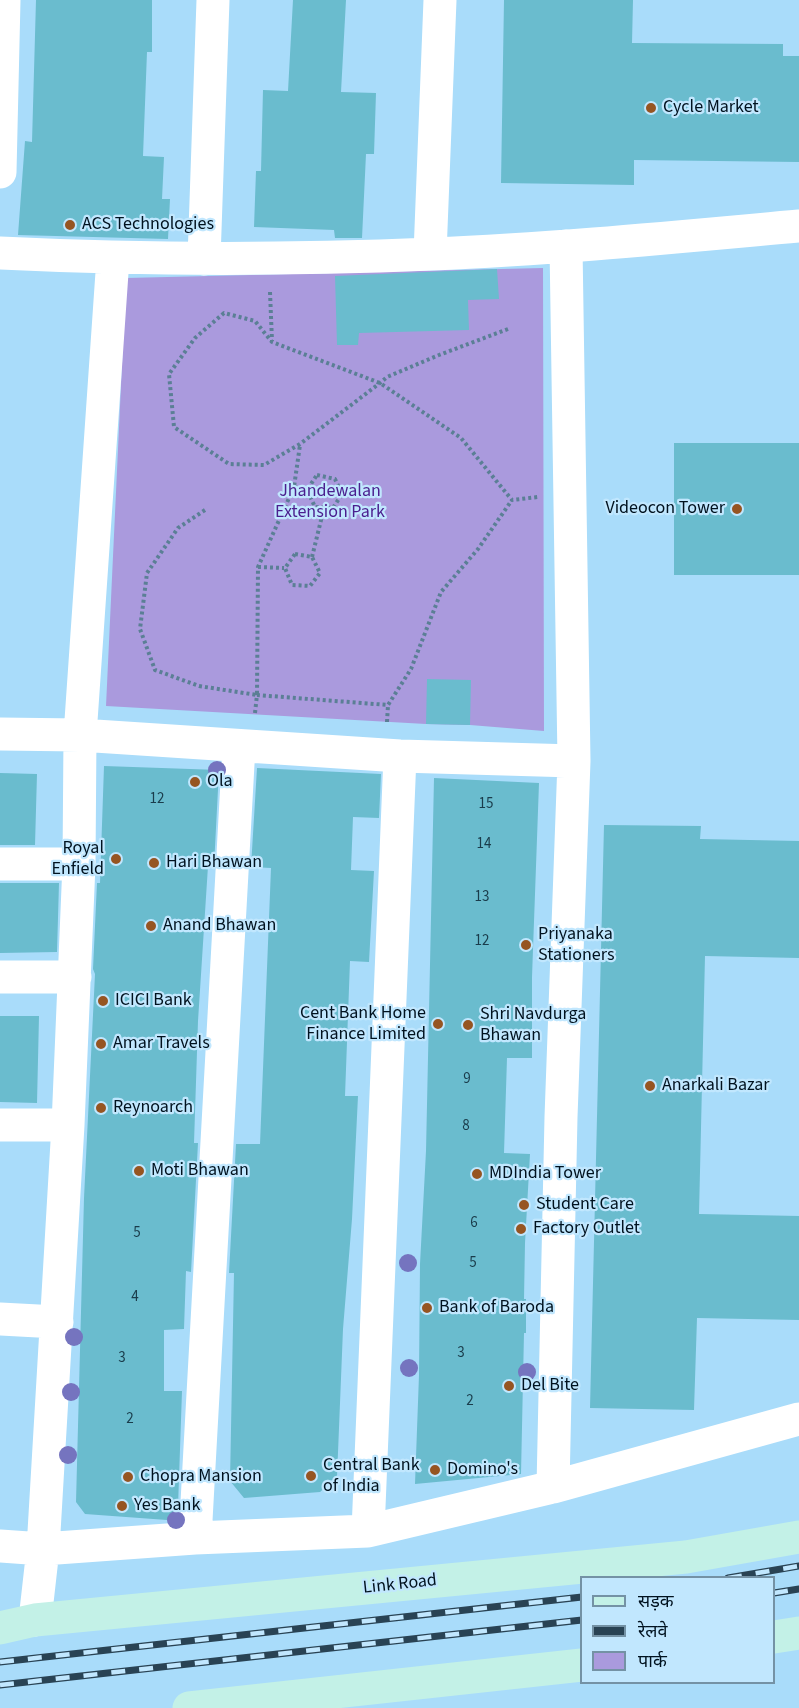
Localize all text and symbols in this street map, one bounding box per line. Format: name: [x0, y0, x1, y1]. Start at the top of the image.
place label: Cycle Market: [663, 97, 759, 119]
marker: Cycle Market: [644, 101, 658, 115]
place label: ACS Technologies: [82, 214, 214, 236]
marker: ACS Technologies: [63, 218, 77, 232]
park label: Jhandewalan Extension Park: [275, 481, 385, 524]
place label: Videocon Tower: [605, 498, 725, 520]
marker: Videocon Tower: [730, 502, 744, 516]
place label: Ola: [207, 771, 233, 793]
marker: Ola: [188, 775, 202, 789]
house number: 12: [150, 791, 164, 809]
house number: 15: [479, 796, 493, 814]
house number: 14: [477, 836, 491, 854]
place label: Royal Enfield: [51, 838, 104, 880]
marker: Royal Enfield: [109, 852, 123, 866]
place label: Hari Bhawan: [166, 852, 262, 874]
marker: Hari Bhawan: [147, 856, 161, 870]
house number: 13: [475, 889, 489, 907]
place label: Anand Bhawan: [163, 915, 276, 937]
marker: Anand Bhawan: [144, 919, 158, 933]
place label: Priyanaka Stationers: [538, 924, 614, 966]
house number: 12: [475, 933, 489, 951]
marker: Priyanaka Stationers: [519, 938, 533, 952]
place label: ICICI Bank: [115, 990, 192, 1012]
marker: ICICI Bank: [96, 994, 110, 1008]
place label: Cent Bank Home Finance Limited: [300, 1003, 426, 1046]
place label: Shri Navdurga Bhawan: [480, 1004, 586, 1046]
marker: Cent Bank Home Finance Limited: [431, 1017, 445, 1031]
marker: Shri Navdurga Bhawan: [461, 1018, 475, 1032]
place label: Amar Travels: [113, 1033, 210, 1055]
marker: Amar Travels: [94, 1037, 108, 1051]
house number: 9: [463, 1071, 471, 1089]
place label: Anarkali Bazar: [662, 1075, 770, 1097]
marker: Anarkali Bazar: [643, 1079, 657, 1093]
place label: Reynoarch: [113, 1097, 193, 1119]
marker: Reynoarch: [94, 1101, 108, 1115]
house number: 8: [462, 1118, 470, 1136]
place label: Moti Bhawan: [151, 1160, 249, 1182]
place label: MDIndia Tower: [489, 1163, 601, 1185]
marker: Moti Bhawan: [132, 1164, 146, 1178]
marker: MDIndia Tower: [470, 1167, 484, 1181]
place label: Student Care: [536, 1194, 634, 1216]
marker: Student Care: [517, 1198, 531, 1212]
house number: 6: [470, 1215, 478, 1233]
place label: Factory Outlet: [533, 1218, 640, 1240]
marker: Factory Outlet: [514, 1222, 528, 1236]
house number: 5: [133, 1225, 141, 1243]
house number: 5: [469, 1255, 477, 1273]
house number: 4: [131, 1289, 139, 1307]
place label: Bank of Baroda: [439, 1297, 554, 1319]
marker: Bank of Baroda: [420, 1301, 434, 1315]
house number: 3: [457, 1345, 465, 1363]
house number: 3: [118, 1350, 126, 1368]
place label: Del Bite: [521, 1375, 579, 1397]
marker: Del Bite: [502, 1379, 516, 1393]
house number: 2: [466, 1393, 474, 1411]
house number: 2: [126, 1411, 134, 1429]
place label: Central Bank of India: [323, 1455, 420, 1498]
place label: Domino's: [447, 1459, 518, 1481]
marker: Domino's: [428, 1463, 442, 1477]
place label: Chopra Mansion: [140, 1466, 262, 1488]
marker: Central Bank of India: [304, 1469, 318, 1483]
marker: Chopra Mansion: [121, 1470, 135, 1484]
place label: Yes Bank: [134, 1495, 200, 1517]
marker: Yes Bank: [115, 1499, 129, 1513]
street label: Link Road: [362, 1570, 438, 1600]
legend: [580, 1576, 775, 1684]
text: सड़क: [638, 1589, 674, 1614]
text: रेलवे: [638, 1619, 668, 1644]
text: पार्क: [638, 1649, 667, 1674]

